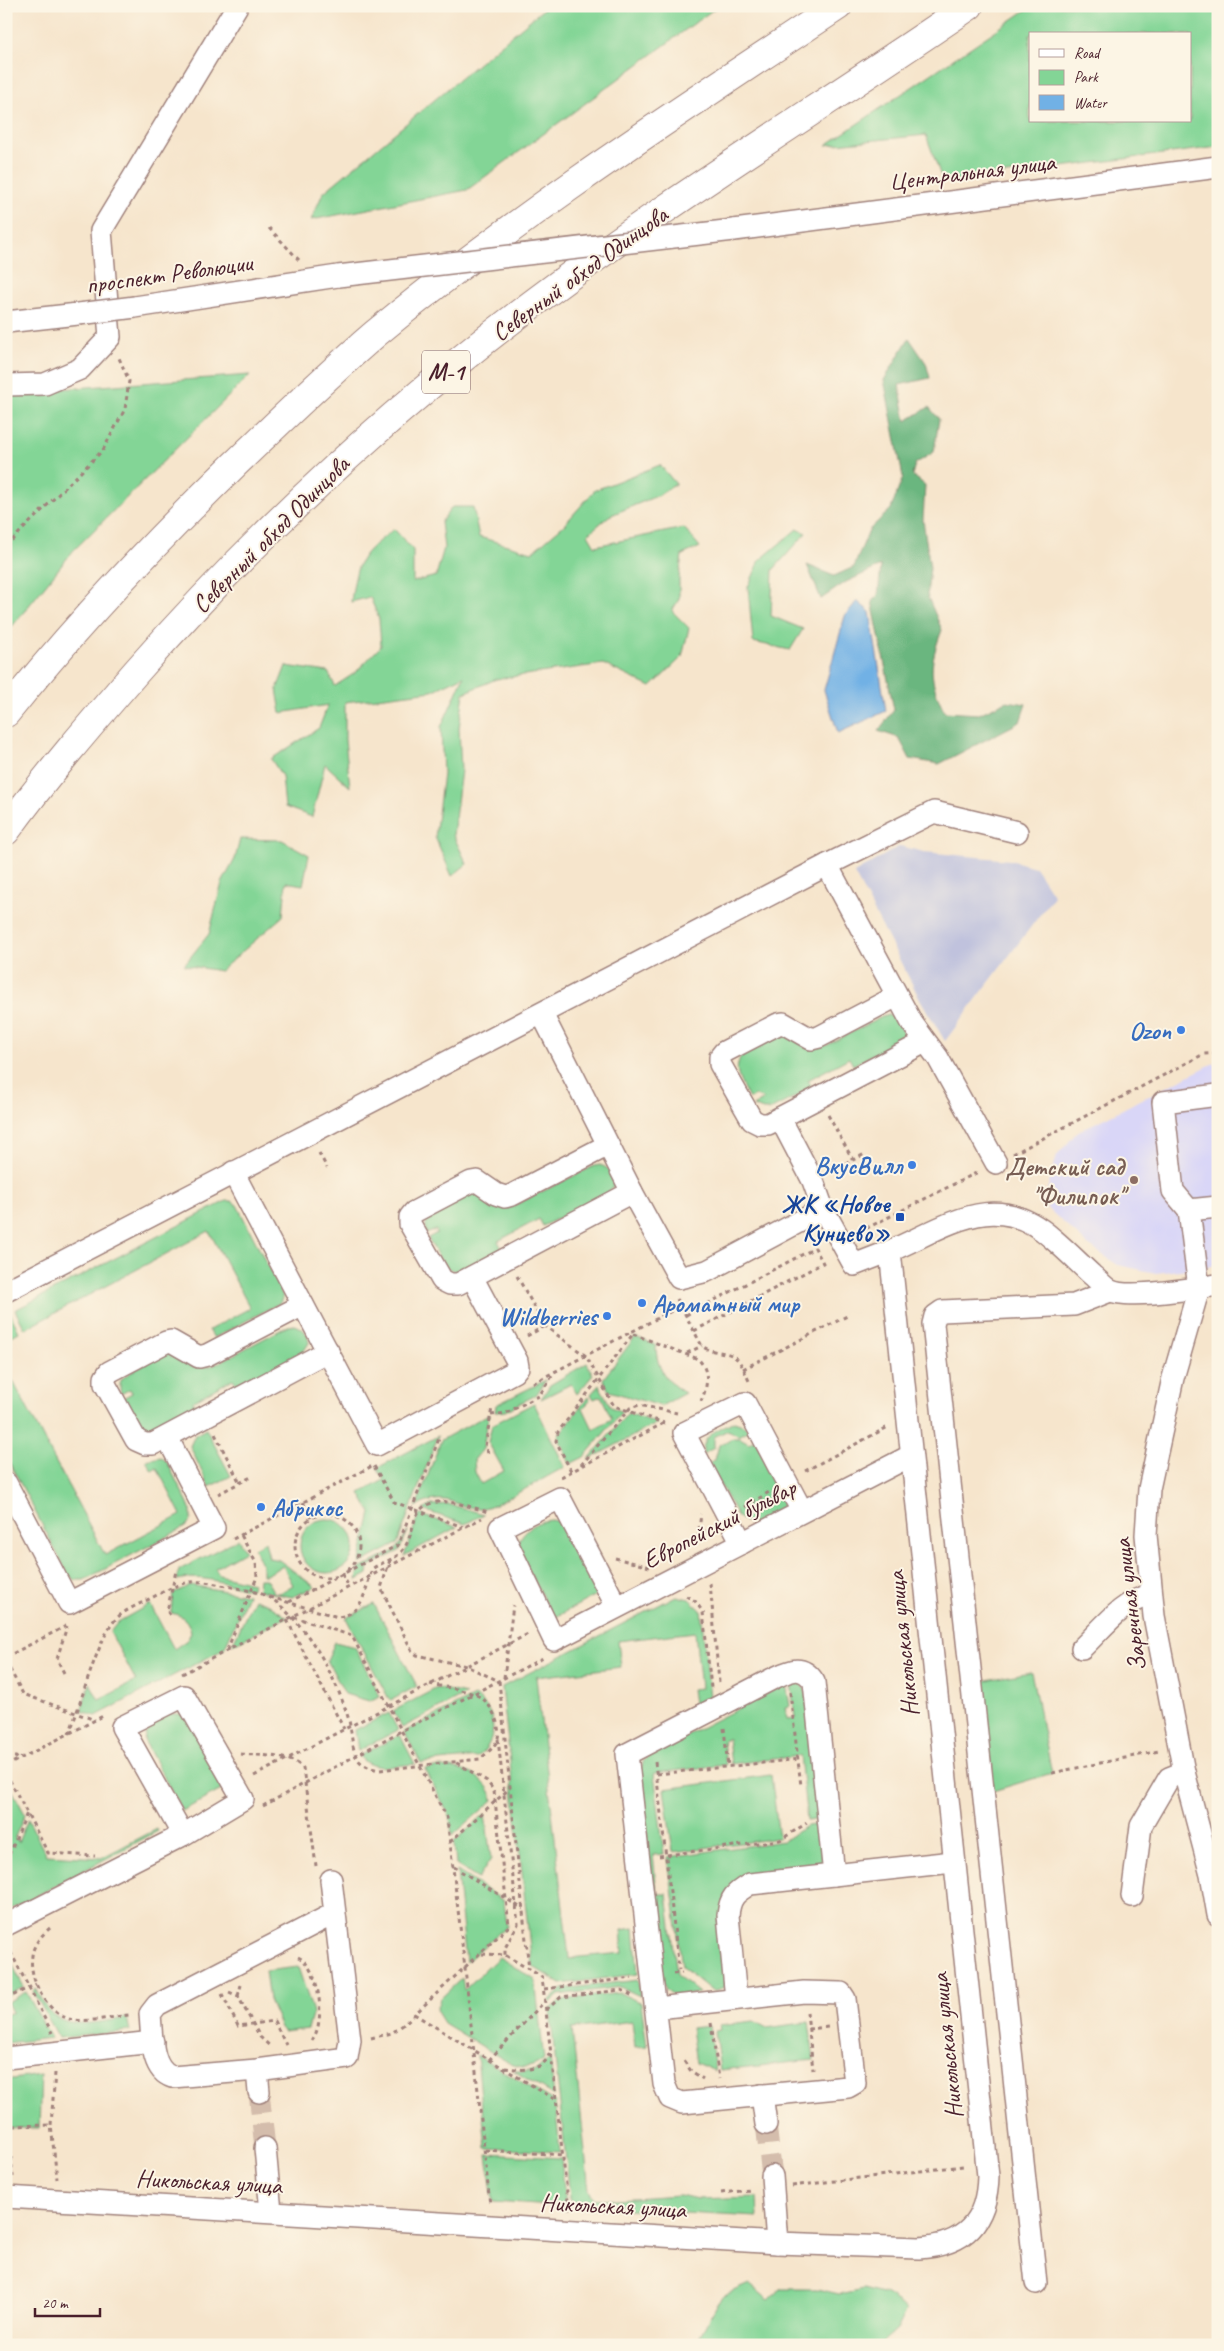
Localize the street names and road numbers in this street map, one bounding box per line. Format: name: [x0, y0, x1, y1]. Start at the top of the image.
street label: Центральная улица: [887, 146, 1059, 198]
street label: Северный обход Одинцова: [485, 198, 676, 348]
street label: проспект Революции: [84, 246, 256, 301]
road number: М-1: [422, 351, 470, 394]
street label: Северный обход Одинцова: [185, 448, 358, 620]
street label: Европейский бульвар: [637, 1471, 803, 1576]
street label: Заречная улица: [1106, 1535, 1154, 1673]
street label: Никольская улица: [879, 1567, 927, 1718]
street label: Никольская улица: [923, 1969, 971, 2120]
street label: Никольская улица: [135, 2162, 285, 2202]
street label: Никольская улица: [539, 2186, 689, 2226]

